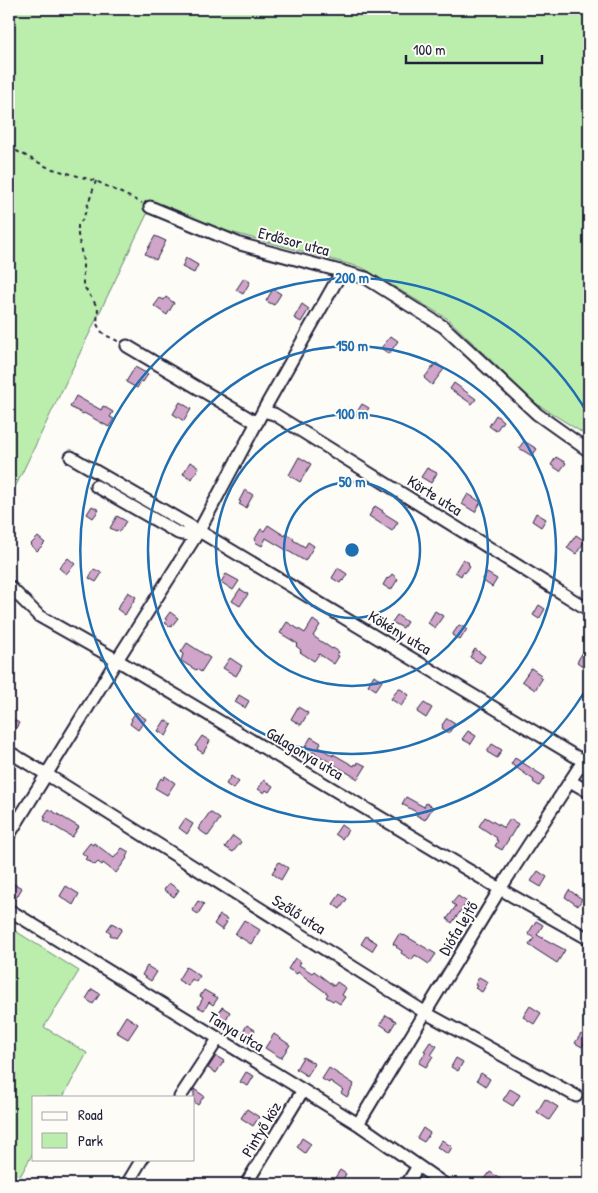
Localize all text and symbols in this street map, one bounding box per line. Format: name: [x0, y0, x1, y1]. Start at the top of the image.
scale bar: [406, 32, 542, 64]
text: 100 m: [413, 39, 446, 60]
street label: Erdősor utca: [256, 221, 332, 261]
text: 200 m: [335, 267, 369, 288]
text: 150 m: [336, 335, 368, 356]
text: 100 m: [336, 403, 368, 424]
street label: Körte utca: [403, 470, 467, 520]
text: 50 m: [339, 471, 365, 492]
centre of rings: [343, 541, 361, 559]
street label: Kökény utca: [364, 605, 436, 659]
street label: Galagonya utca: [262, 721, 348, 785]
street label: Szőlő utca: [268, 889, 330, 939]
street label: Diófa lejtő: [433, 896, 483, 959]
street label: Tanya utca: [204, 1006, 268, 1056]
legend: [32, 1096, 195, 1160]
street label: Pintyő köz: [236, 1097, 286, 1161]
text: Road: [78, 1104, 103, 1125]
text: Park: [78, 1130, 103, 1151]

